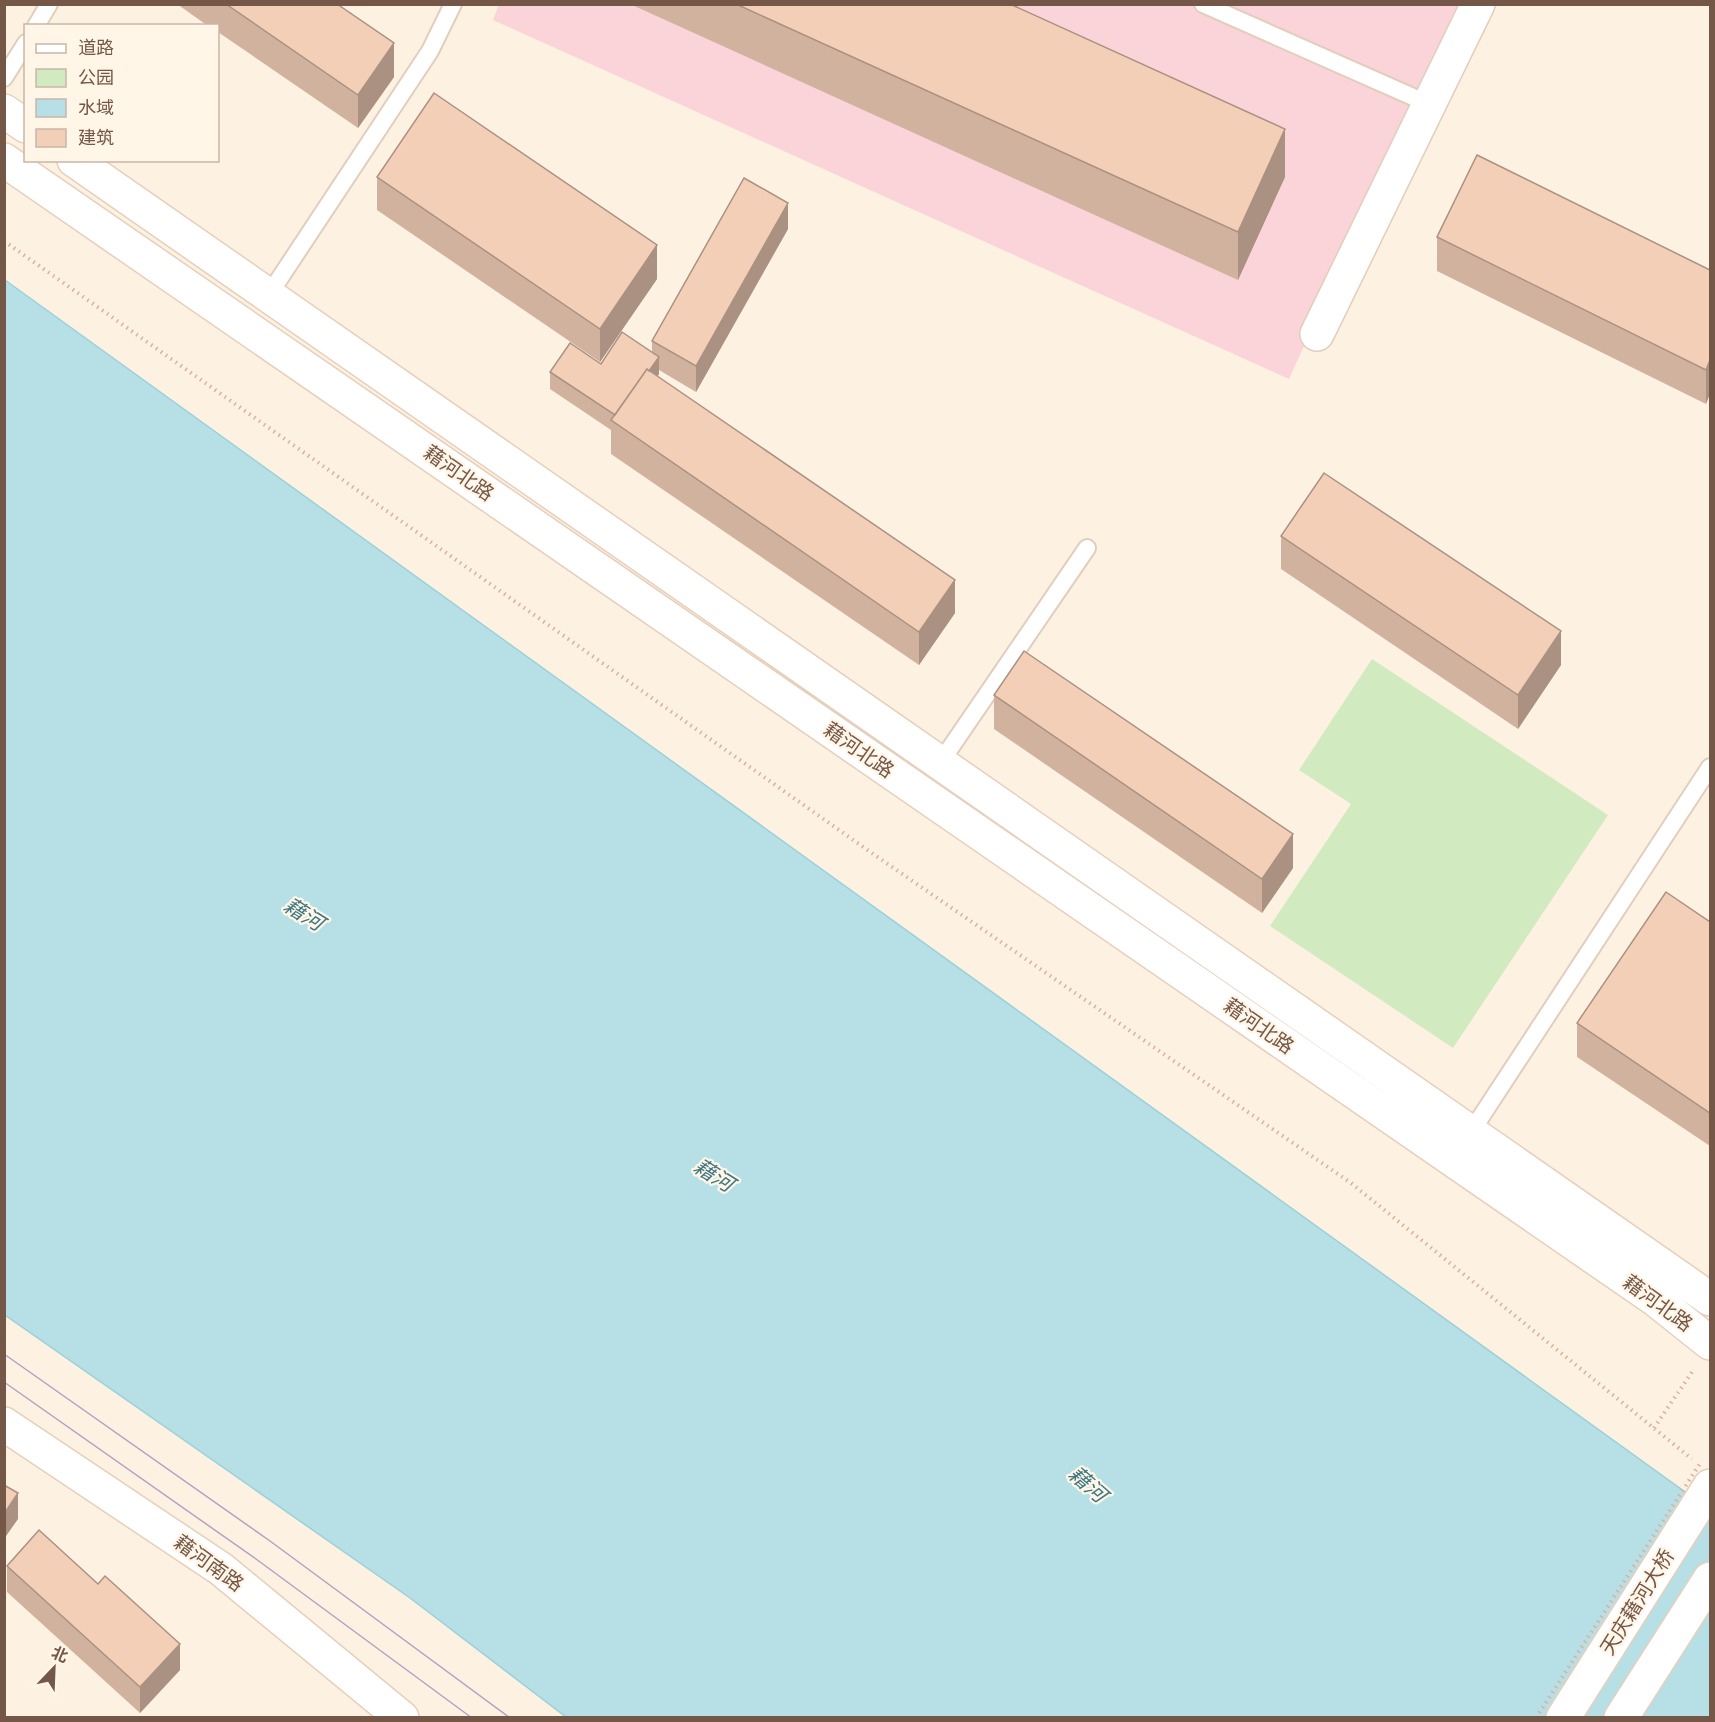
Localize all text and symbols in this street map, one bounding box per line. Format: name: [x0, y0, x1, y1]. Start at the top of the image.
legend: [24, 24, 219, 162]
text: 道路: [78, 37, 114, 58]
text: 公园: [78, 67, 114, 88]
text: 水域: [78, 97, 114, 118]
text: 建筑: [78, 127, 114, 148]
street label: 藉河北路: [419, 440, 499, 506]
street label: 藉河北路: [819, 717, 899, 783]
water label: 藉河: [280, 892, 332, 938]
street label: 藉河北路: [1219, 993, 1299, 1059]
water label: 藉河: [690, 1153, 742, 1199]
street label: 藉河北路: [1619, 1270, 1697, 1336]
water label: 藉河: [1064, 1461, 1115, 1510]
street label: 藉河南路: [170, 1530, 248, 1596]
street label: 天庆藉河大桥: [1595, 1545, 1679, 1659]
north arrow: [24, 1638, 84, 1698]
text: 北: [49, 1643, 71, 1667]

